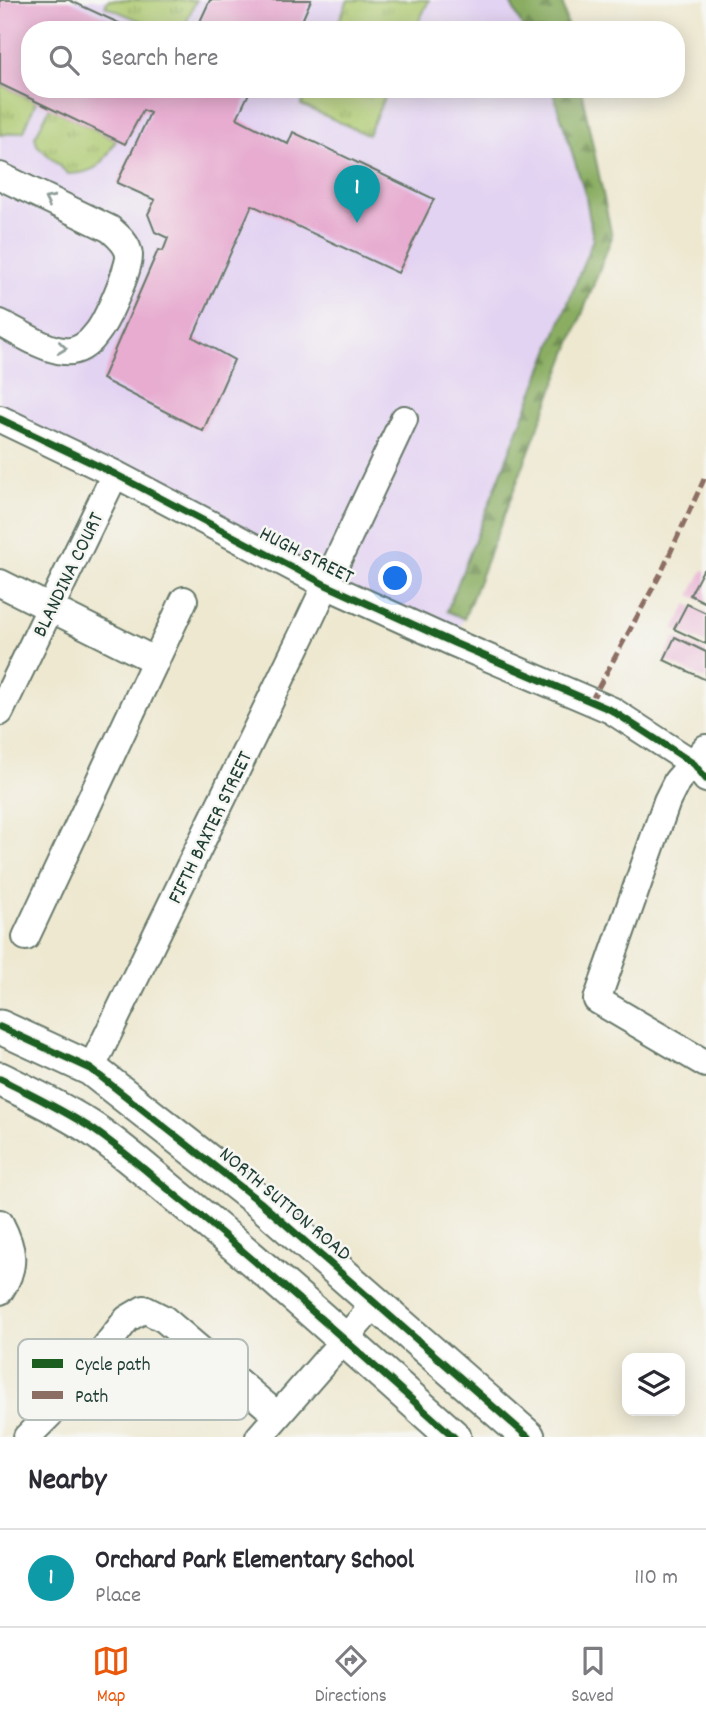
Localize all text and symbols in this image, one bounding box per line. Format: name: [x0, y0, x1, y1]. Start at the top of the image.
search box: [21, 21, 685, 98]
icon: search: [45, 41, 83, 79]
text: Search here: [101, 41, 219, 78]
pin: 1: [334, 165, 380, 223]
one-way arrow: [44, 194, 56, 208]
one-way arrow: [56, 341, 68, 356]
street label: BLANDINA COURT: [27, 507, 113, 643]
street label: HUGH STREET: [253, 520, 359, 594]
your location: [378, 561, 412, 595]
street label: FIFTH BAXTER STREET: [162, 746, 262, 910]
street label: NORTH SUTTON ROAD: [211, 1141, 357, 1270]
legend: [18, 1339, 248, 1420]
text: Cycle path: [75, 1353, 150, 1380]
map controls: [622, 1353, 685, 1416]
button: layers: [622, 1353, 685, 1416]
text: Path: [75, 1385, 108, 1412]
text: Nearby: [28, 1461, 106, 1504]
text: Orchard Park Elementary School: [95, 1543, 414, 1580]
text: 1: [48, 1562, 54, 1595]
text: 110 m: [634, 1562, 678, 1595]
text: Place: [95, 1580, 141, 1613]
tab: Map: [92, 1642, 130, 1711]
tab: Directions: [315, 1642, 387, 1711]
tab: Saved: [571, 1642, 614, 1711]

